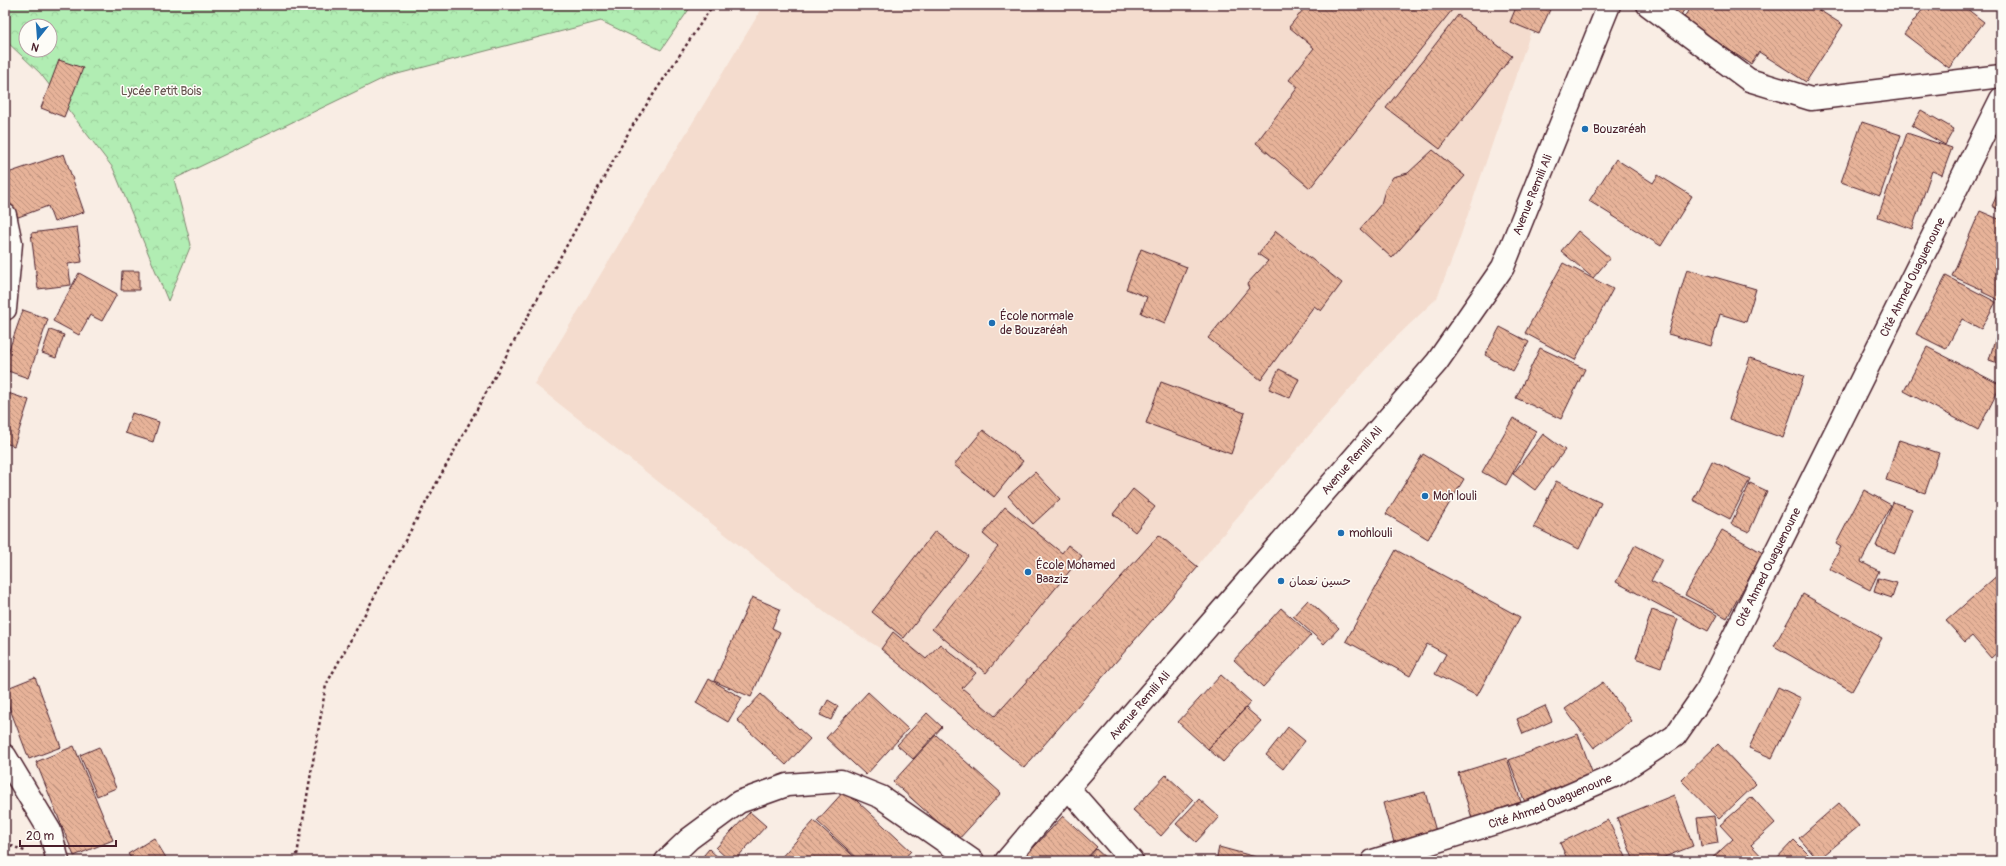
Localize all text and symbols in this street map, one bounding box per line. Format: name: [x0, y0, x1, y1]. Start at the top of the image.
north arrow: [18, 18, 58, 58]
text: N: [29, 40, 41, 54]
park label: Lycée Petit Bois: [121, 84, 202, 99]
place label: Bouzaréah: [1593, 122, 1646, 137]
marker: Bouzaréah: [1580, 124, 1590, 134]
street label: Avenue Remili Ali: [1509, 152, 1555, 237]
street label: Cité Ahmed Ouaguenoune: [1876, 215, 1948, 339]
place label: École normale de Bouzaréah: [1000, 308, 1073, 338]
marker: École normale de Bouzaréah: [987, 318, 997, 328]
street label: Avenue Remili Ali: [1318, 423, 1385, 498]
place label: Moh louli: [1433, 489, 1477, 504]
marker: Moh louli: [1420, 491, 1430, 501]
street label: Cité Ahmed Ouaguenoune: [1732, 505, 1804, 629]
place label: mohlouli: [1349, 526, 1392, 541]
marker: mohlouli: [1336, 528, 1346, 538]
place label: École Mohamed Baaziz: [1036, 557, 1116, 587]
marker: École Mohamed Baaziz: [1023, 567, 1033, 577]
place label: حسين نعمان: [1289, 574, 1351, 589]
marker: حسين نعمان: [1276, 576, 1286, 586]
street label: Avenue Remili Ali: [1106, 668, 1173, 743]
street label: Cité Ahmed Ouaguenoune: [1487, 770, 1614, 832]
scale bar: [20, 822, 116, 848]
text: 20 m: [26, 829, 55, 844]

